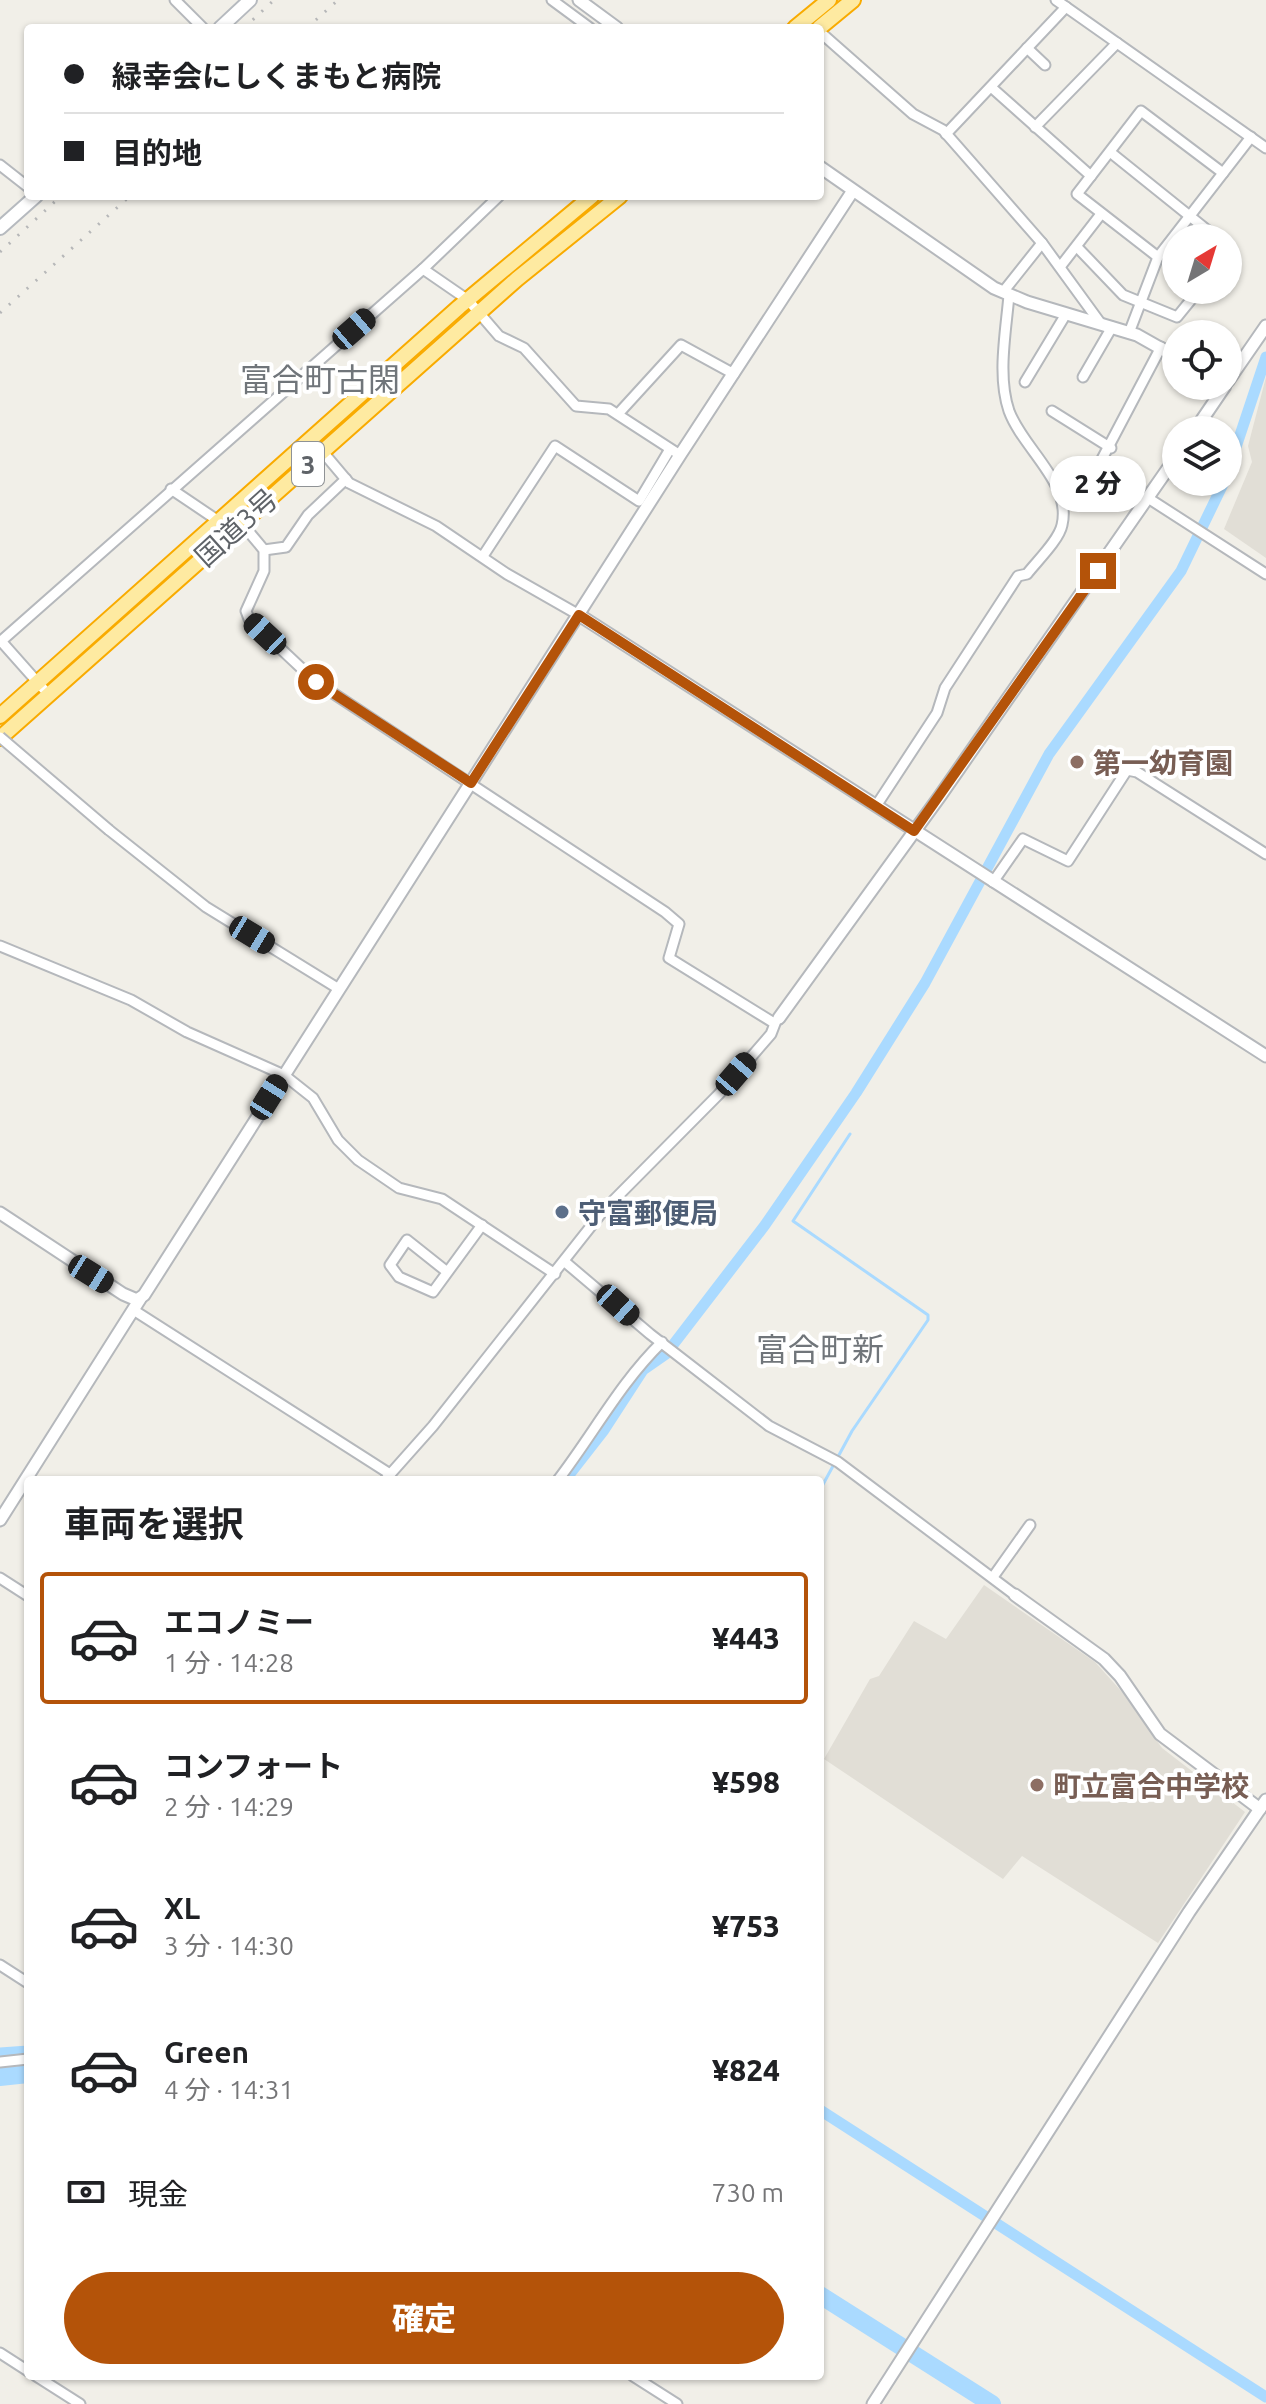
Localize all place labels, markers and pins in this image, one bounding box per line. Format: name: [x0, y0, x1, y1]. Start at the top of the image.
place label: 第一幼育園: [1093, 747, 1233, 778]
marker: 第一幼育園: [1068, 753, 1086, 771]
place label: 守富郵便局: [578, 1197, 718, 1228]
marker: 守富郵便局: [553, 1203, 571, 1221]
place label: 町立富合中学校: [1053, 1770, 1249, 1801]
marker: 町立富合中学校: [1028, 1776, 1046, 1794]

